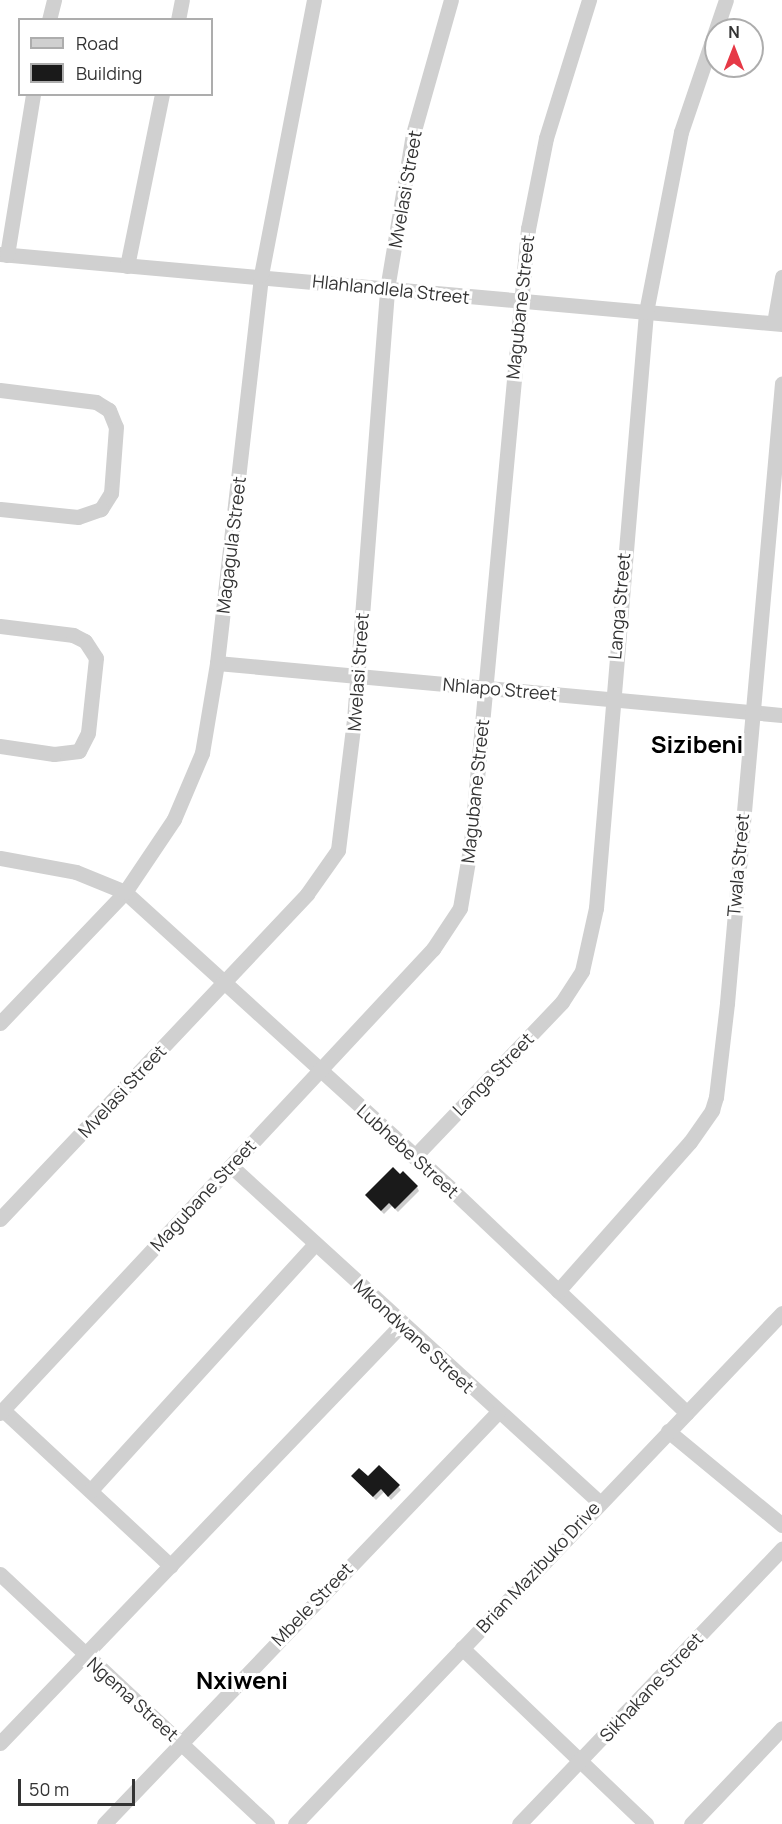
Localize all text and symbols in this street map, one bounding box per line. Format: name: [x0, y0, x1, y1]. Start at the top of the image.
legend: [18, 18, 213, 96]
north arrow: [704, 18, 764, 78]
text: N: [728, 21, 740, 43]
text: Road: [76, 31, 119, 55]
text: Building: [76, 61, 142, 85]
street label: Mvelasi Street: [384, 129, 426, 249]
street label: Magubane Street: [502, 234, 538, 380]
street label: Hlahlandlela Street: [311, 270, 471, 308]
street label: Magagula Street: [212, 475, 250, 615]
street label: Langa Street: [604, 552, 634, 660]
street label: Mvelasi Street: [343, 612, 373, 732]
street label: Nhlapo Street: [442, 673, 558, 705]
street label: Magubane Street: [457, 718, 493, 864]
district label: Sizibeni: [651, 730, 743, 758]
street label: Twala Street: [723, 812, 753, 918]
street label: Langa Street: [448, 1028, 538, 1120]
street label: Mvelasi Street: [74, 1040, 170, 1142]
street label: Lubhebe Street: [353, 1100, 463, 1202]
street label: Magubane Street: [146, 1135, 260, 1255]
street label: Mkondwane Street: [349, 1275, 479, 1397]
street label: Brian Mazibuko Drive: [472, 1497, 604, 1637]
street label: Mbele Street: [267, 1558, 357, 1650]
street label: Sikhakane Street: [595, 1628, 707, 1746]
street label: Ngema Street: [83, 1653, 183, 1745]
district label: Nxiweni: [196, 1666, 288, 1694]
scale bar: [21, 1767, 138, 1805]
text: 50 m: [29, 1777, 69, 1801]

